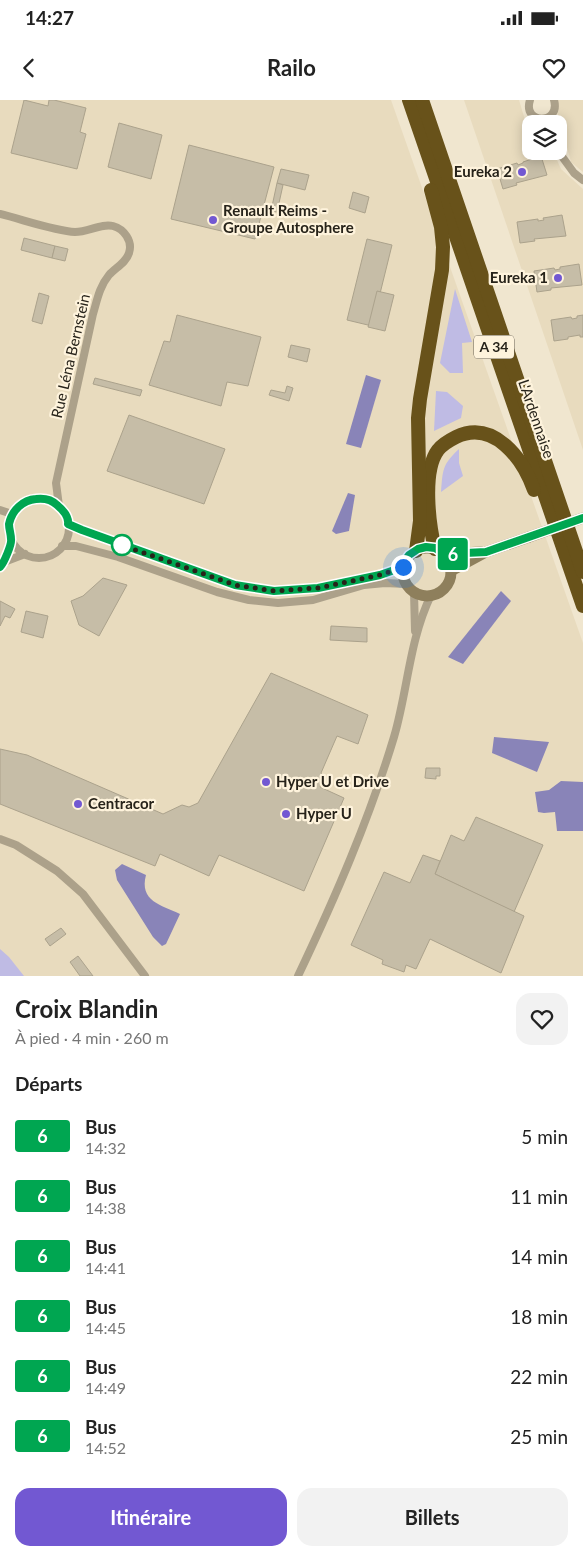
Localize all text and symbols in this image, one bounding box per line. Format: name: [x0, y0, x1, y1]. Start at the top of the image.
text: 14:27: [25, 6, 74, 29]
icon: back: [15, 54, 43, 82]
text: Railo: [267, 54, 316, 81]
icon: heart: [540, 54, 568, 82]
map controls: [522, 115, 567, 160]
button: layers: [522, 115, 567, 160]
place label: Eureka 2: [454, 162, 512, 180]
marker: Eureka 2: [516, 166, 528, 178]
place label: Renault Reims - Groupe Autosphere: [223, 201, 354, 236]
marker: Renault Reims - Groupe Autosphere: [207, 214, 219, 226]
place label: Eureka 1: [490, 268, 548, 286]
marker: Eureka 1: [552, 272, 564, 284]
street label: Rue Léna Bernstein: [47, 292, 93, 420]
road number: A 34: [474, 336, 514, 358]
street label: L'Ardennaise: [515, 377, 559, 461]
unlabelled marker: [111, 534, 133, 556]
line badge: 6: [437, 538, 469, 570]
text: 6: [448, 543, 458, 565]
your location: [391, 555, 416, 580]
place label: Hyper U et Drive: [276, 772, 389, 790]
marker: Hyper U et Drive: [260, 776, 272, 788]
place label: Centracor: [88, 794, 155, 812]
marker: Centracor: [72, 798, 84, 810]
place label: Hyper U: [296, 804, 352, 822]
marker: Hyper U: [280, 808, 292, 820]
button: heart: [516, 993, 568, 1045]
text: Croix Blandin: [15, 994, 158, 1023]
text: À pied · 4 min · 260 m: [15, 1028, 169, 1047]
text: Départs: [15, 1072, 82, 1095]
text: Bus: [85, 1115, 116, 1138]
text: 6: [37, 1125, 48, 1147]
text: 5 min: [521, 1125, 568, 1148]
text: 14:32: [85, 1138, 126, 1157]
text: Bus: [85, 1175, 116, 1198]
text: 6: [37, 1185, 48, 1207]
text: 11 min: [510, 1185, 568, 1208]
text: 14:38: [85, 1198, 126, 1217]
text: Bus: [85, 1235, 116, 1258]
text: 6: [37, 1245, 48, 1267]
text: 14 min: [510, 1245, 568, 1268]
text: 14:41: [85, 1258, 126, 1277]
text: Bus: [85, 1295, 116, 1318]
text: 6: [37, 1305, 48, 1327]
text: 18 min: [510, 1305, 568, 1328]
text: 14:45: [85, 1318, 126, 1337]
text: Bus: [85, 1355, 116, 1378]
text: 6: [37, 1365, 48, 1387]
text: 22 min: [510, 1365, 568, 1388]
text: 14:49: [85, 1378, 126, 1397]
text: Bus: [85, 1415, 116, 1438]
text: 6: [37, 1425, 48, 1447]
text: 25 min: [510, 1425, 568, 1448]
text: 14:52: [85, 1438, 126, 1457]
button: Itinéraire: [15, 1488, 287, 1546]
button: Billets: [297, 1488, 568, 1546]

